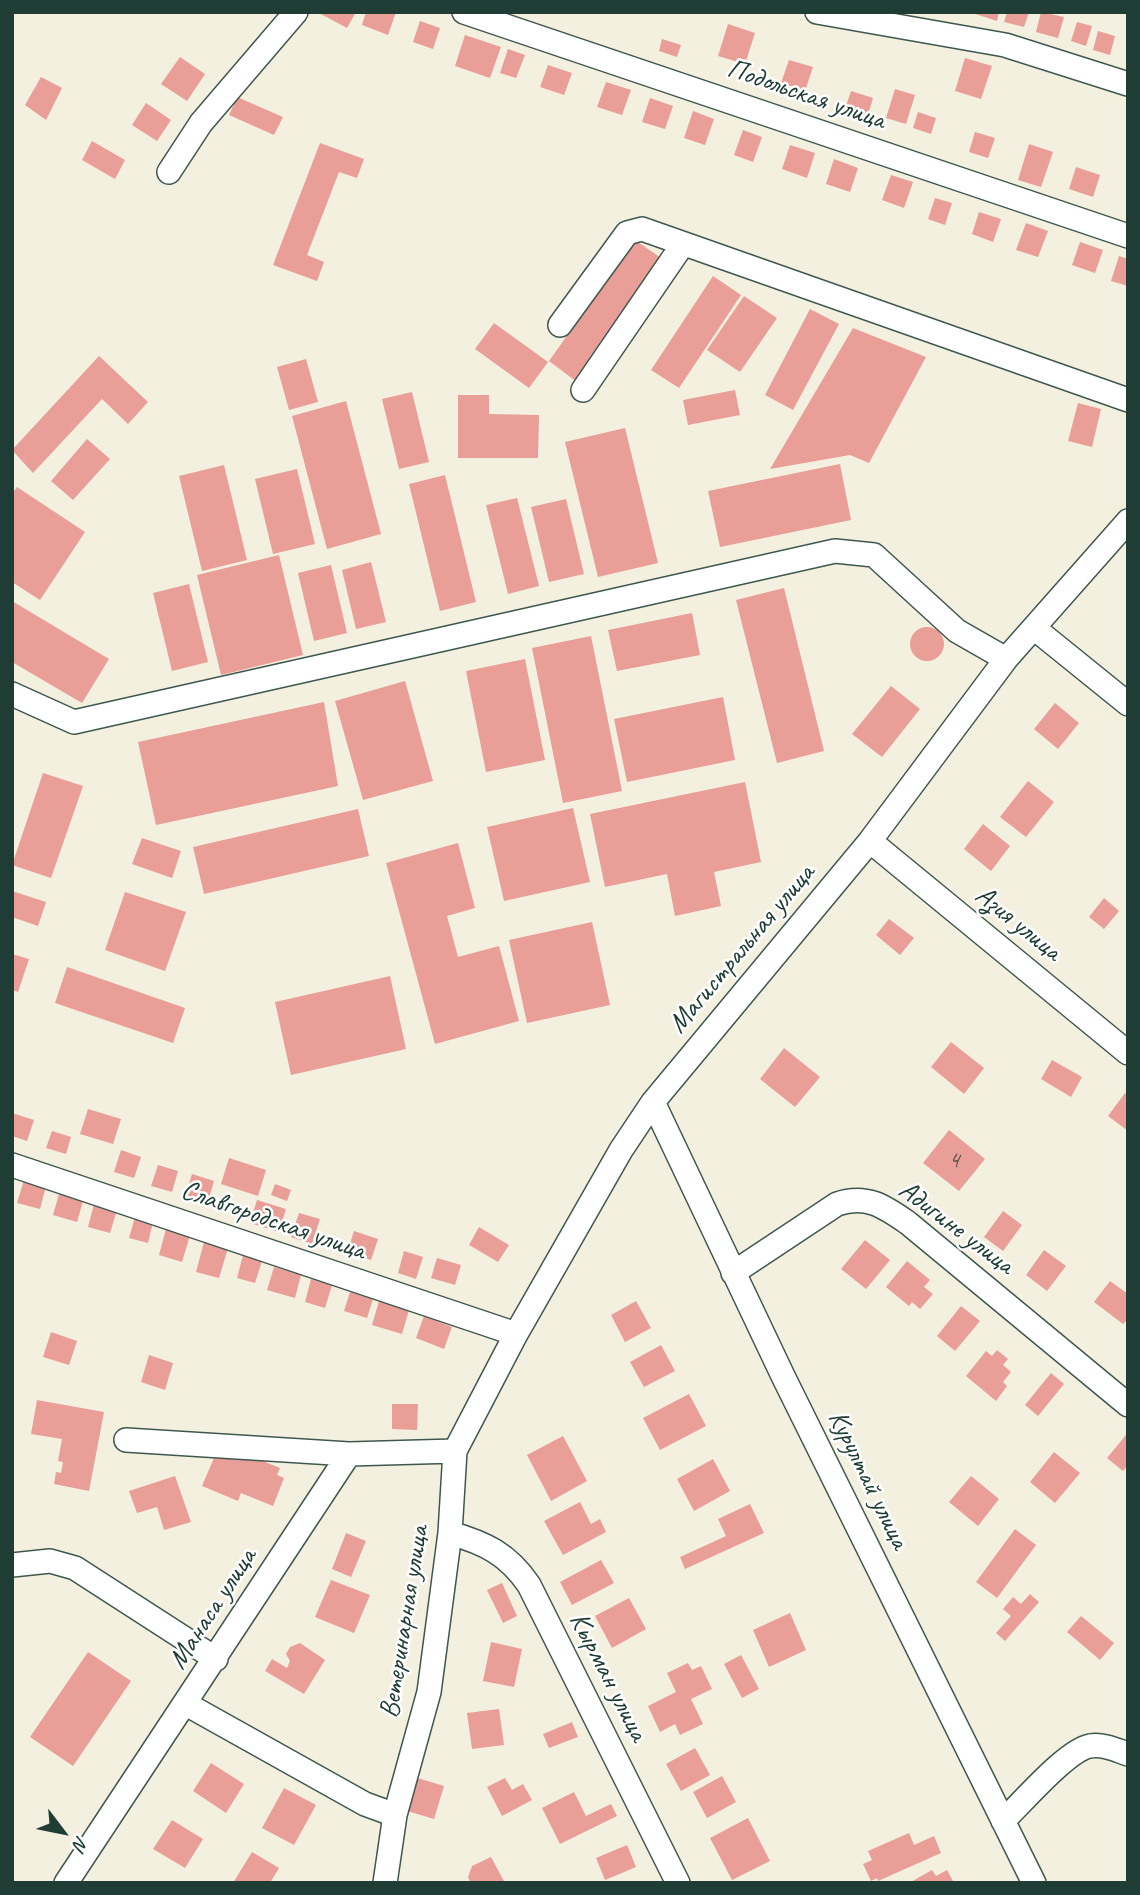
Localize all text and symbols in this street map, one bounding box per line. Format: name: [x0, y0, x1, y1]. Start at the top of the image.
street label: Подольская улица: [723, 52, 889, 138]
street label: Магистральная улица: [662, 858, 822, 1040]
street label: Азия улица: [968, 879, 1068, 969]
house number: 4: [949, 1147, 959, 1175]
street label: Славгородская улица: [176, 1174, 370, 1268]
street label: Адигине улица: [892, 1174, 1020, 1282]
street label: Курултай улица: [820, 1405, 916, 1555]
street label: Ветеринарная улица: [373, 1523, 437, 1721]
street label: Манаса улица: [162, 1542, 264, 1676]
street label: Кырман улица: [561, 1607, 655, 1747]
north arrow: [28, 1797, 98, 1867]
text: N: [68, 1832, 94, 1854]

